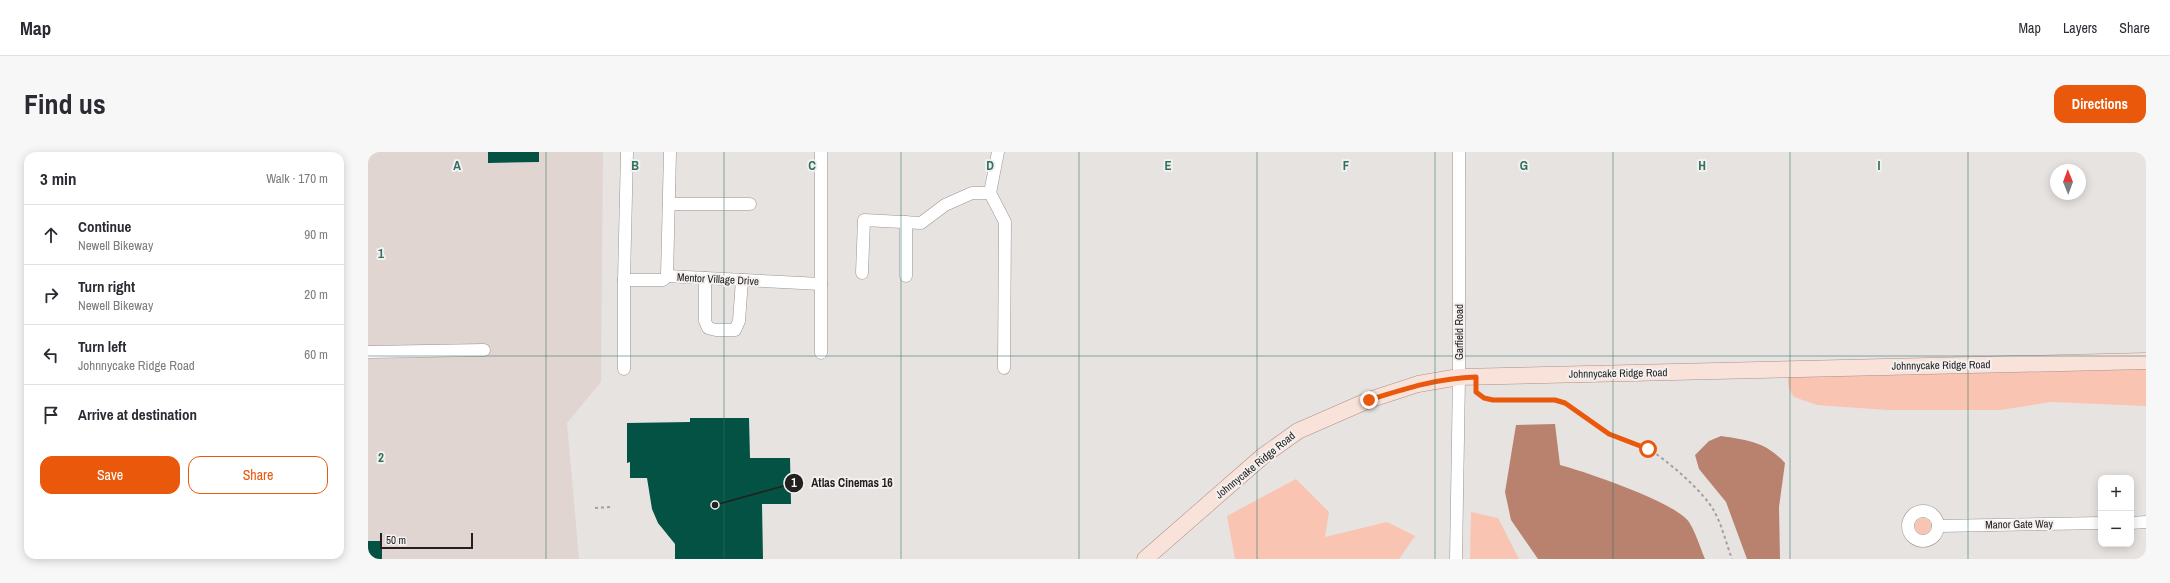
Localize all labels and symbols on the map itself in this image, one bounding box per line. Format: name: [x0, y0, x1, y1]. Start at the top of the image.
text: A: [453, 157, 461, 174]
text: B: [631, 157, 639, 174]
text: C: [808, 157, 816, 174]
text: D: [986, 157, 994, 174]
text: E: [1164, 157, 1172, 174]
text: F: [1343, 157, 1350, 174]
text: G: [1520, 157, 1528, 174]
text: H: [1698, 157, 1706, 174]
text: I: [1878, 157, 1881, 174]
north arrow: [2050, 164, 2086, 200]
text: 1: [378, 245, 384, 262]
street label: Mentor Village Drive: [677, 270, 759, 288]
street label: Garfield Road: [1452, 304, 1466, 360]
street label: Johnnycake Ridge Road: [1891, 357, 1991, 373]
street label: Johnnycake Ridge Road: [1568, 365, 1668, 381]
route end: [1360, 391, 1378, 409]
street label: Johnnycake Ridge Road: [1212, 428, 1298, 502]
route start: [1639, 440, 1657, 458]
text: 2: [378, 449, 384, 466]
callout: Atlas Cinemas 16: [784, 471, 901, 495]
text: 1: [791, 475, 797, 491]
text: Atlas Cinemas 16: [811, 475, 893, 491]
street label: Manor Gate Way: [1985, 516, 2054, 532]
scale bar: [380, 531, 473, 550]

